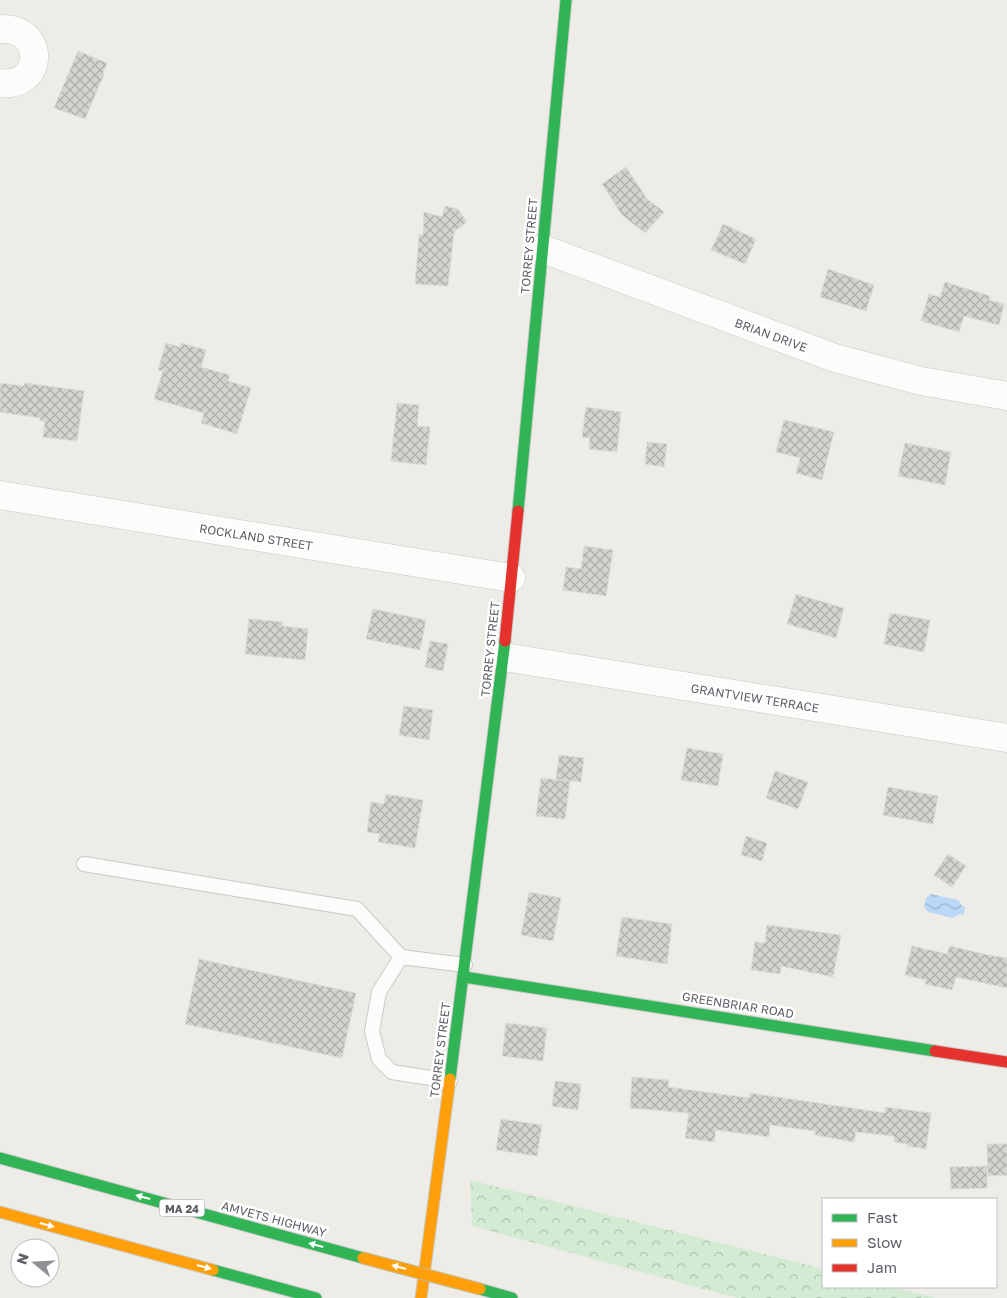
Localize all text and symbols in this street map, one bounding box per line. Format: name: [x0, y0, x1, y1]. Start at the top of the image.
street label: TORREY STREET: [517, 197, 541, 294]
street label: BRIAN DRIVE: [733, 315, 809, 355]
street label: ROCKLAND STREET: [198, 521, 314, 553]
street label: TORREY STREET: [478, 600, 503, 697]
street label: GRANTVIEW TERRACE: [690, 680, 820, 716]
street label: GREENBRIAR ROAD: [681, 989, 795, 1021]
street label: TORREY STREET: [427, 1001, 453, 1099]
one-way arrow: [135, 1193, 150, 1201]
street label: AMVETS HIGHWAY: [220, 1198, 328, 1240]
legend: [822, 1198, 997, 1288]
road number: MA 24: [160, 1200, 204, 1216]
text: Fast: [867, 1208, 898, 1226]
one-way arrow: [40, 1221, 55, 1229]
text: Slow: [867, 1233, 902, 1251]
north arrow: [10, 1238, 60, 1288]
one-way arrow: [309, 1241, 324, 1249]
text: N: [12, 1251, 32, 1267]
text: Jam: [867, 1258, 897, 1276]
one-way arrow: [392, 1263, 407, 1271]
one-way arrow: [196, 1264, 211, 1272]

